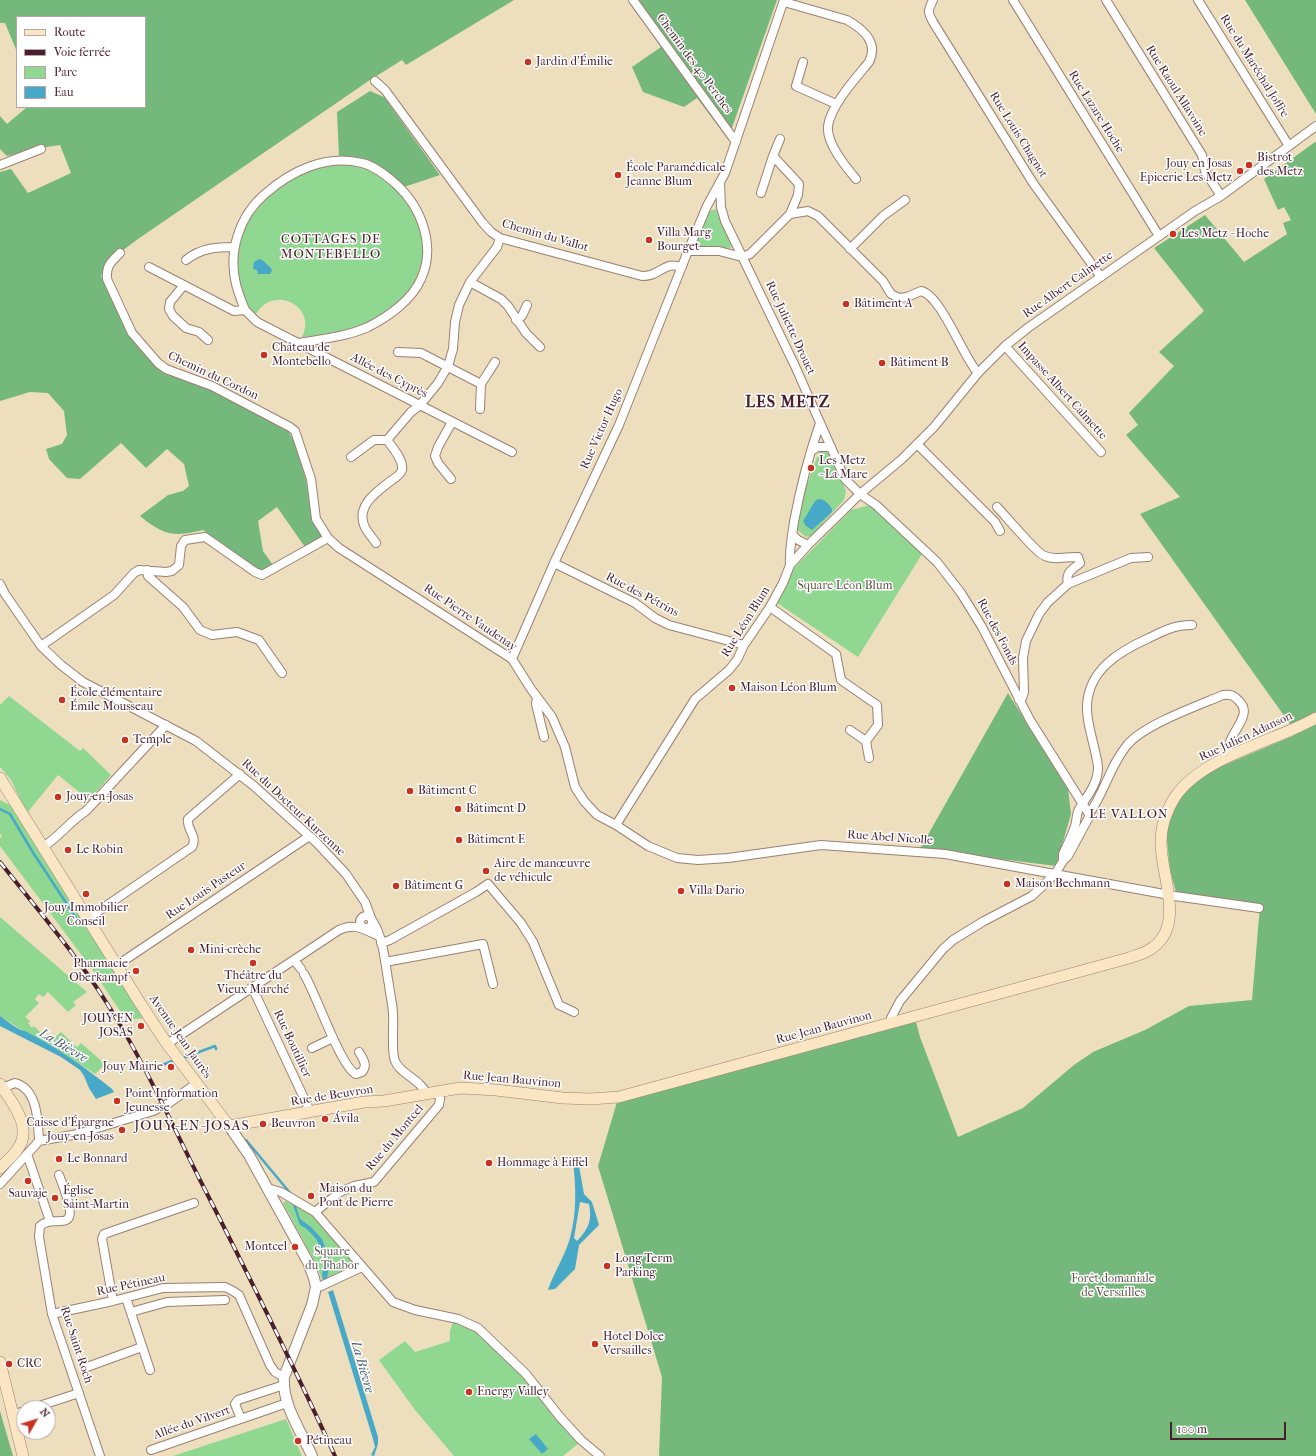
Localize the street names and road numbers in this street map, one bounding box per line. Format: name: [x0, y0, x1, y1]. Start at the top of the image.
street label: Chemin des 40 Perches: [653, 11, 735, 117]
street label: Rue du Maréchal Joffre: [1216, 12, 1292, 120]
street label: Rue Raoul Allavoine: [1142, 43, 1210, 139]
street label: Rue Lazare Hoche: [1065, 68, 1127, 156]
street label: Rue Louis Chagnot: [986, 89, 1050, 181]
street label: Chemin du Vallot: [500, 217, 590, 255]
street label: Rue Albert Calmette: [1020, 249, 1116, 321]
street label: Rue Juliette Drouet: [762, 279, 818, 377]
street label: Impasse Albert Calmette: [1014, 339, 1110, 443]
street label: Chemin du Cordon: [165, 349, 261, 403]
street label: Allée des Cyprès: [348, 350, 430, 402]
street label: Rue Victor Hugo: [578, 386, 626, 472]
street label: Rue des Pétrins: [603, 570, 681, 620]
street label: Rue Pierre Vaudenay: [421, 581, 519, 655]
street label: Rue Léon Blum: [719, 584, 773, 660]
street label: Rue des Fonds: [973, 596, 1021, 668]
street label: Rue Julien Adanson: [1197, 709, 1295, 765]
street label: Rue du Docteur Kurzenne: [238, 756, 348, 860]
street label: Rue Abel Nicolle: [847, 828, 933, 848]
street label: Rue Louis Pasteur: [163, 859, 249, 923]
street label: Avenue Jean Jaurès: [146, 993, 214, 1081]
street label: Rue Boutillier: [270, 1008, 314, 1080]
street label: Rue Jean Bauvinon: [775, 1008, 873, 1048]
street label: Rue Jean Bauvinon: [462, 1069, 562, 1091]
street label: Rue de Beuvron: [290, 1082, 374, 1110]
street label: Rue du Montcel: [363, 1102, 427, 1174]
street label: Rue Pétineau: [95, 1271, 167, 1299]
street label: Rue Saint-Roch: [57, 1305, 95, 1385]
street label: Allée du Vilvert: [152, 1403, 232, 1443]

